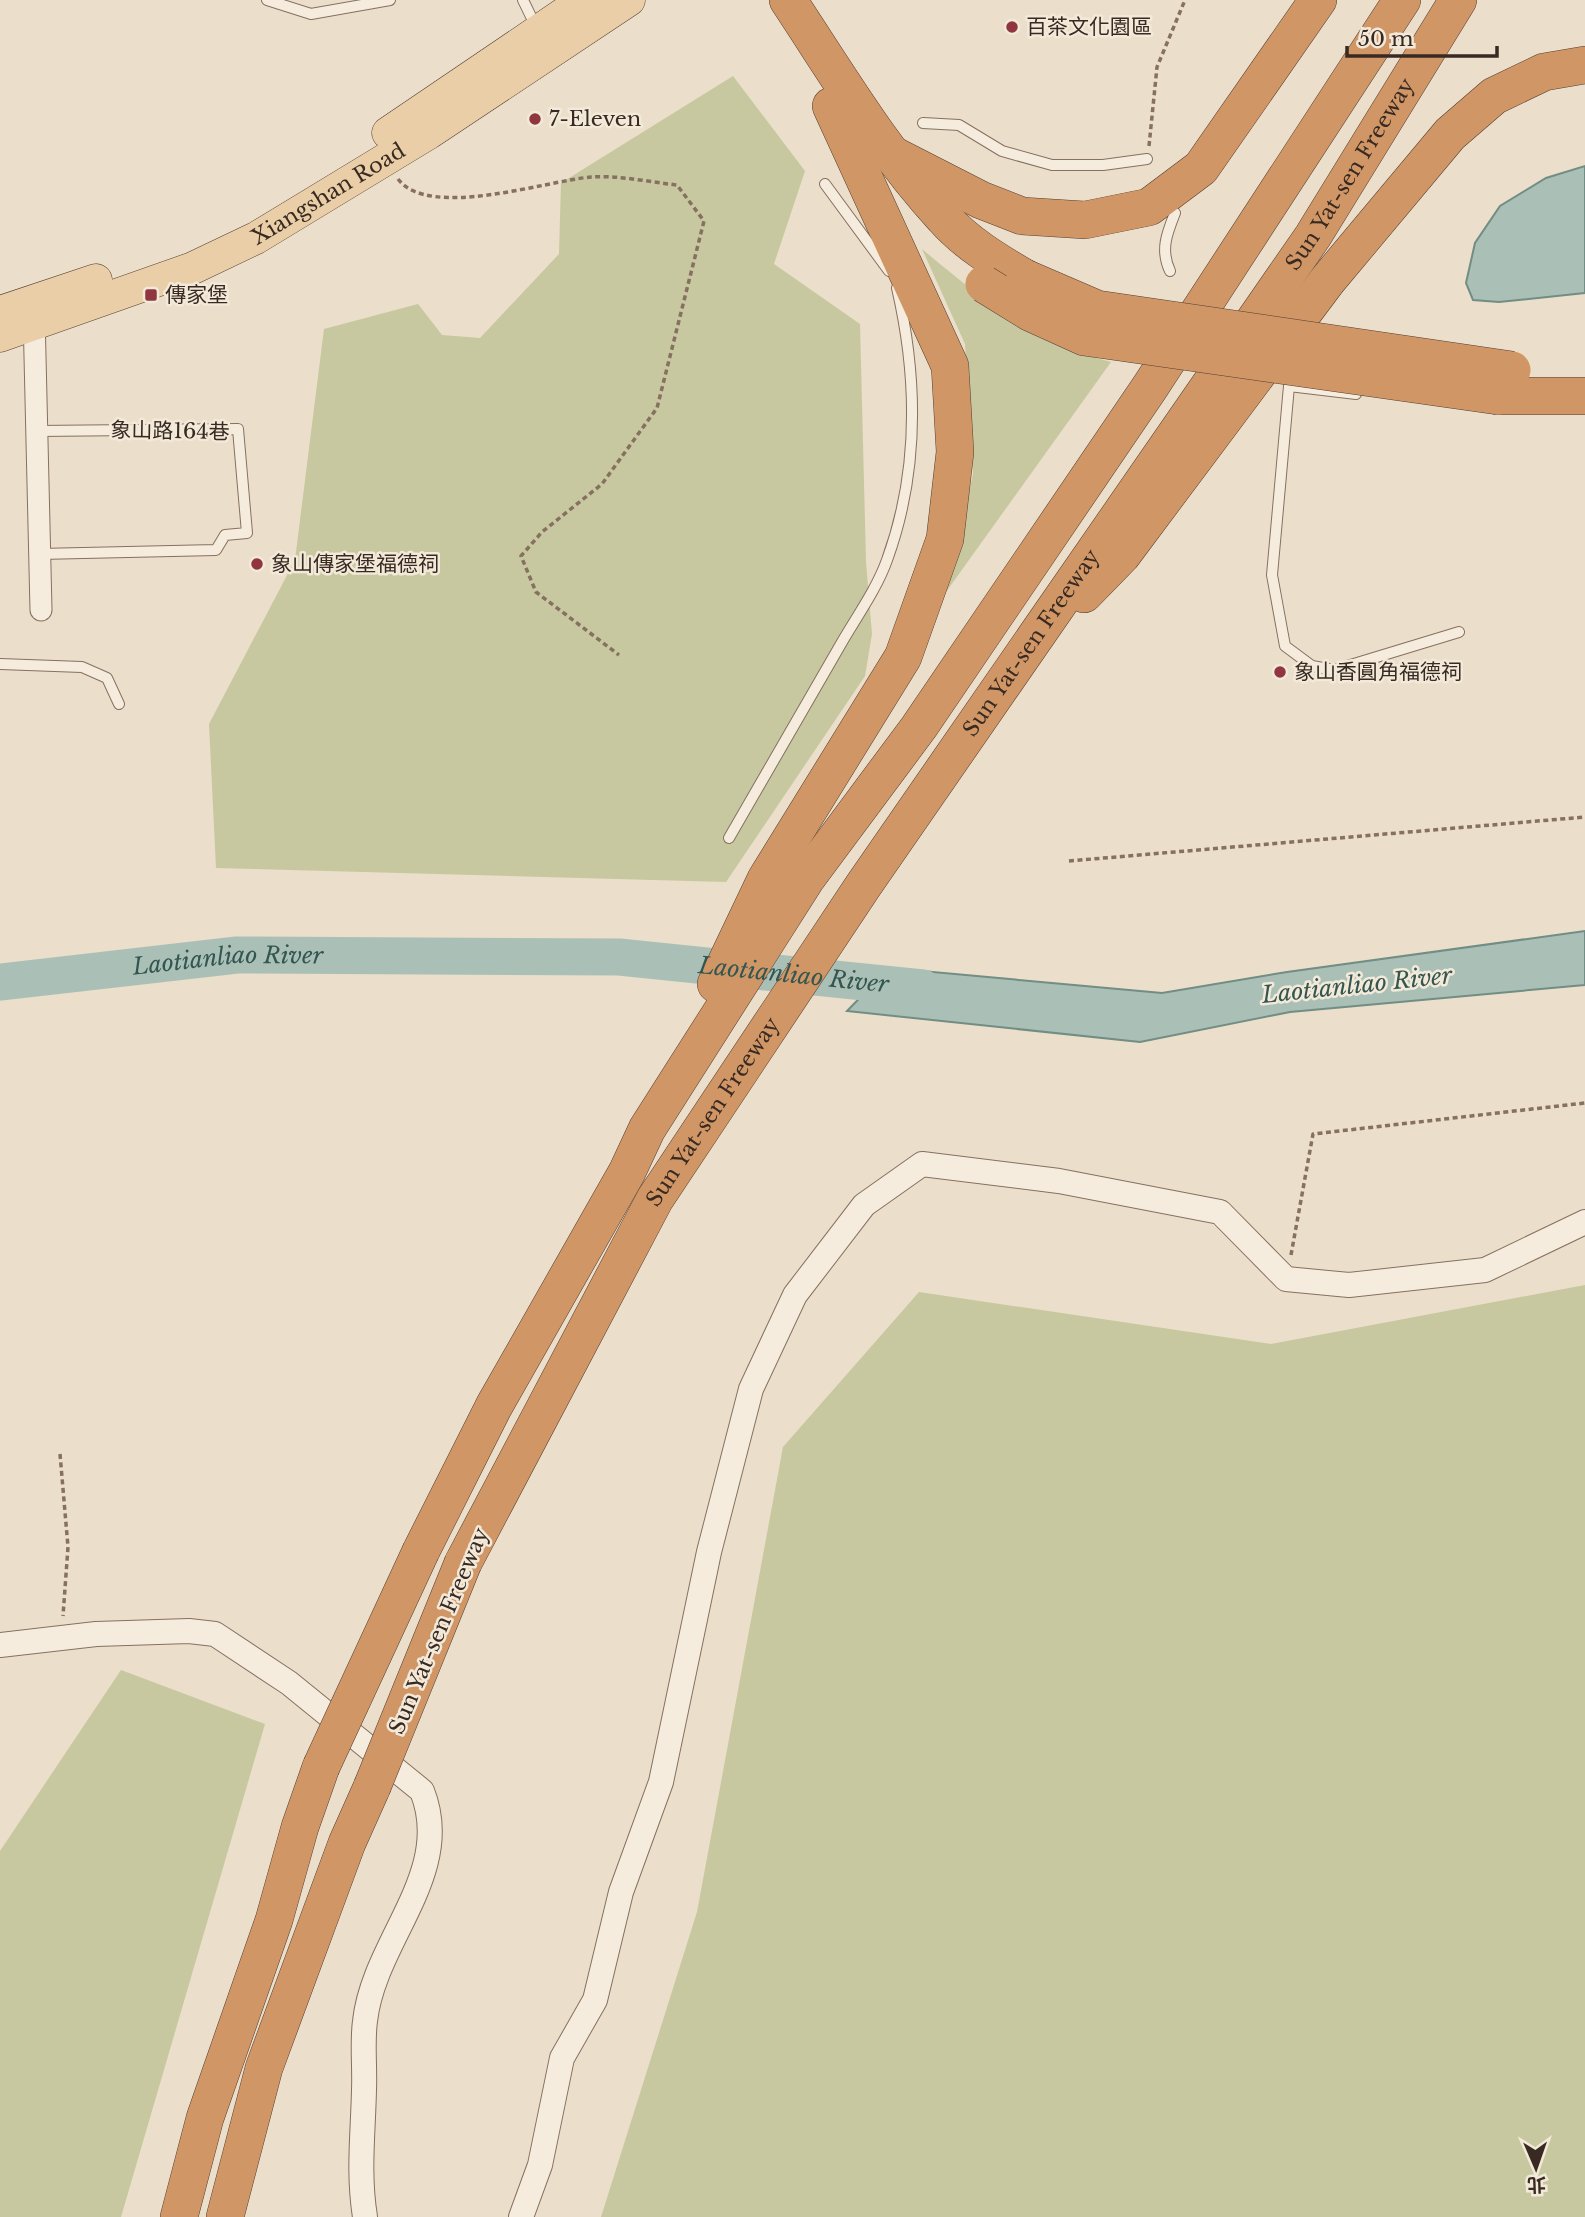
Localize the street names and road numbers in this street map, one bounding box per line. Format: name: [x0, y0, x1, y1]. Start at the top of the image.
street label: Sun Yat-sen Freeway: [1280, 73, 1420, 275]
street label: Xiangshan Road: [247, 138, 410, 251]
street label: 象山路164巷: [110, 417, 230, 445]
street label: Sun Yat-sen Freeway: [957, 544, 1105, 742]
street label: Sun Yat-sen Freeway: [641, 1012, 785, 1212]
street label: Sun Yat-sen Freeway: [384, 1523, 495, 1738]

